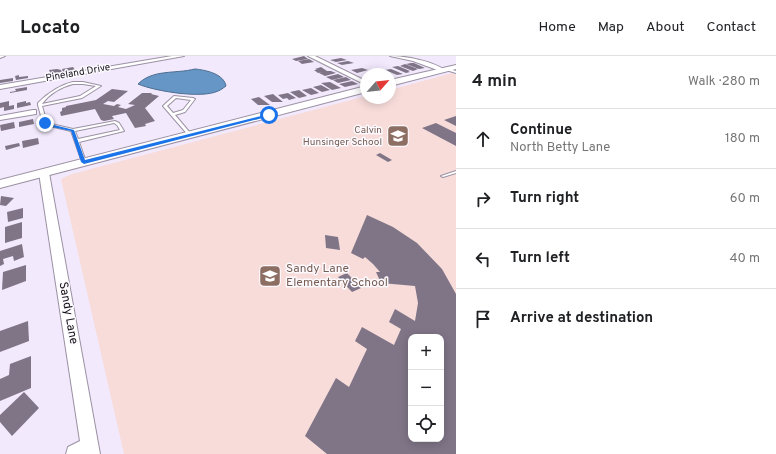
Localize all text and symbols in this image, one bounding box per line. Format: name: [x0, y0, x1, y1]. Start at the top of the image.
text: Locato: [20, 16, 80, 40]
text: Home: [539, 19, 576, 36]
text: Map: [598, 19, 624, 36]
text: About: [646, 19, 685, 36]
text: Contact: [707, 19, 756, 36]
street label: Pineland Drive: [45, 61, 111, 85]
north arrow: [360, 68, 396, 104]
text: 4 min: [472, 71, 517, 93]
text: Walk · 280 m: [688, 74, 760, 90]
route start: [260, 106, 278, 124]
route end: [36, 114, 54, 132]
text: Continue: [510, 121, 572, 140]
school or university icon: Calvin Hunsinger School: [385, 123, 411, 149]
place label: Calvin Hunsinger School: [303, 124, 382, 149]
icon: ahead: [472, 128, 494, 150]
text: 180 m: [725, 131, 760, 147]
text: North Betty Lane: [510, 140, 610, 156]
icon: right: [472, 188, 494, 210]
text: Turn right: [510, 189, 579, 208]
text: 60 m: [730, 191, 760, 207]
icon: left: [472, 248, 494, 270]
text: Turn left: [510, 249, 570, 268]
text: 40 m: [730, 251, 760, 267]
place label: Sandy Lane Elementary School: [286, 261, 388, 291]
school or university icon: Sandy Lane Elementary School: [257, 263, 283, 289]
street label: Sandy Lane: [55, 281, 81, 345]
icon: arrive: [472, 308, 494, 330]
text: Arrive at destination: [510, 309, 653, 328]
map controls: [408, 334, 444, 442]
button: +: [408, 334, 444, 370]
button: −: [408, 370, 444, 406]
button: locate: [408, 406, 444, 442]

